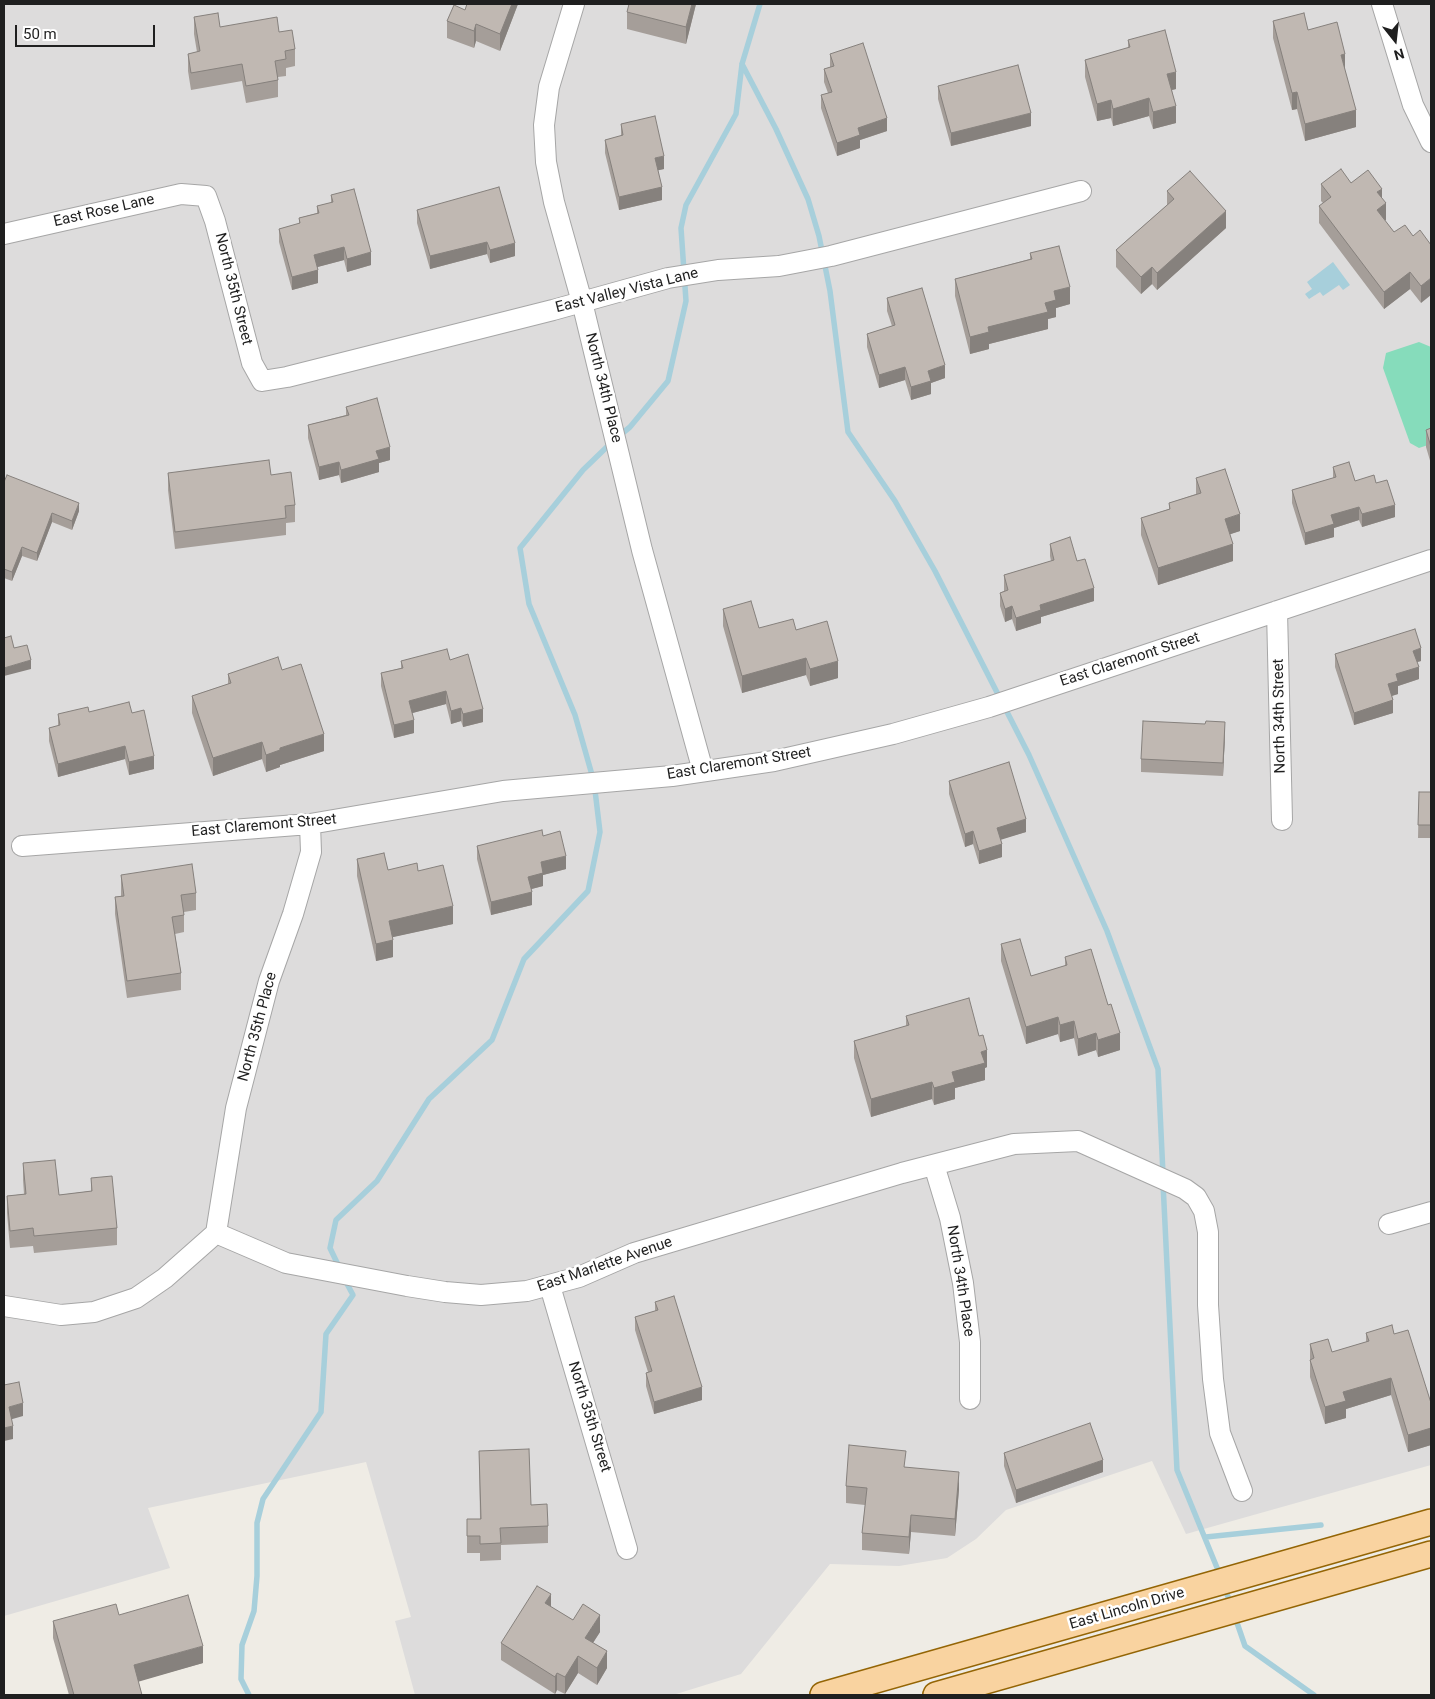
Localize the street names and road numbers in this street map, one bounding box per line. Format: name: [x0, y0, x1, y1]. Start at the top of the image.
street label: East Rose Lane: [52, 191, 156, 231]
street label: North 35th Street: [210, 231, 256, 347]
street label: East Valley Vista Lane: [554, 265, 700, 317]
street label: North 34th Place: [581, 331, 625, 445]
street label: East Claremont Street: [1058, 629, 1202, 691]
street label: North 34th Street: [1270, 658, 1290, 774]
street label: East Claremont Street: [666, 744, 812, 784]
street label: East Claremont Street: [191, 811, 337, 841]
street label: North 35th Place: [235, 970, 281, 1084]
street label: North 34th Place: [942, 1224, 978, 1338]
street label: East Marlette Avenue: [535, 1233, 675, 1297]
street label: North 35th Street: [564, 1359, 614, 1475]
street label: East Lincoln Drive: [1067, 1584, 1187, 1634]

